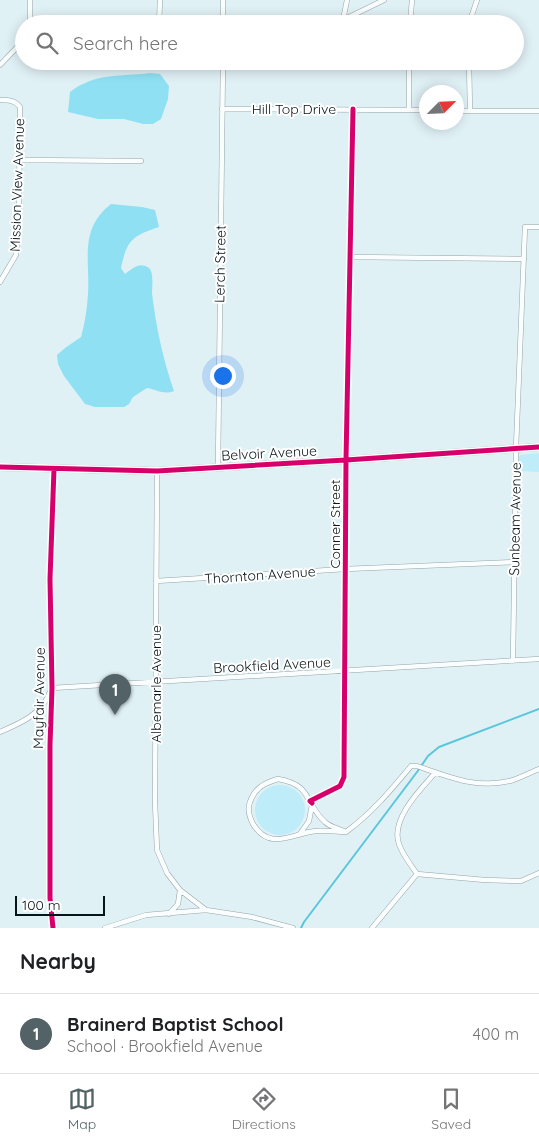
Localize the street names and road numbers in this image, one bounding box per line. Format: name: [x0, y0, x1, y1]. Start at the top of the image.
street label: Hill Top Drive: [252, 100, 336, 118]
street label: Mission View Avenue: [6, 118, 28, 252]
street label: Lerch Street: [210, 225, 230, 303]
street label: Belvoir Avenue: [221, 442, 317, 464]
street label: Sunbeam Avenue: [505, 462, 525, 576]
street label: Conner Street: [326, 479, 344, 569]
street label: Thornton Avenue: [204, 562, 316, 588]
street label: Albemarle Avenue: [147, 625, 165, 743]
street label: Mayfair Avenue: [29, 647, 49, 749]
street label: Brookfield Avenue: [213, 653, 331, 677]

